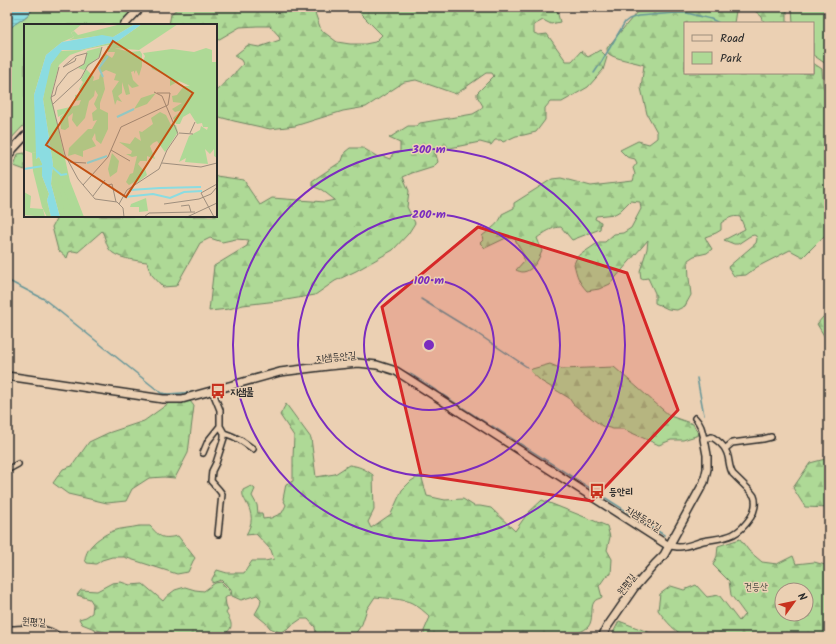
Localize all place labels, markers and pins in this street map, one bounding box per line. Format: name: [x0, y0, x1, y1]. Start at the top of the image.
centre of rings: [422, 338, 436, 352]
bus stop icon: 지샘물: [209, 382, 227, 400]
place label: 지샘물: [230, 384, 254, 400]
bus stop icon: 등안리: [588, 482, 606, 500]
place label: 등안리: [609, 484, 633, 500]

